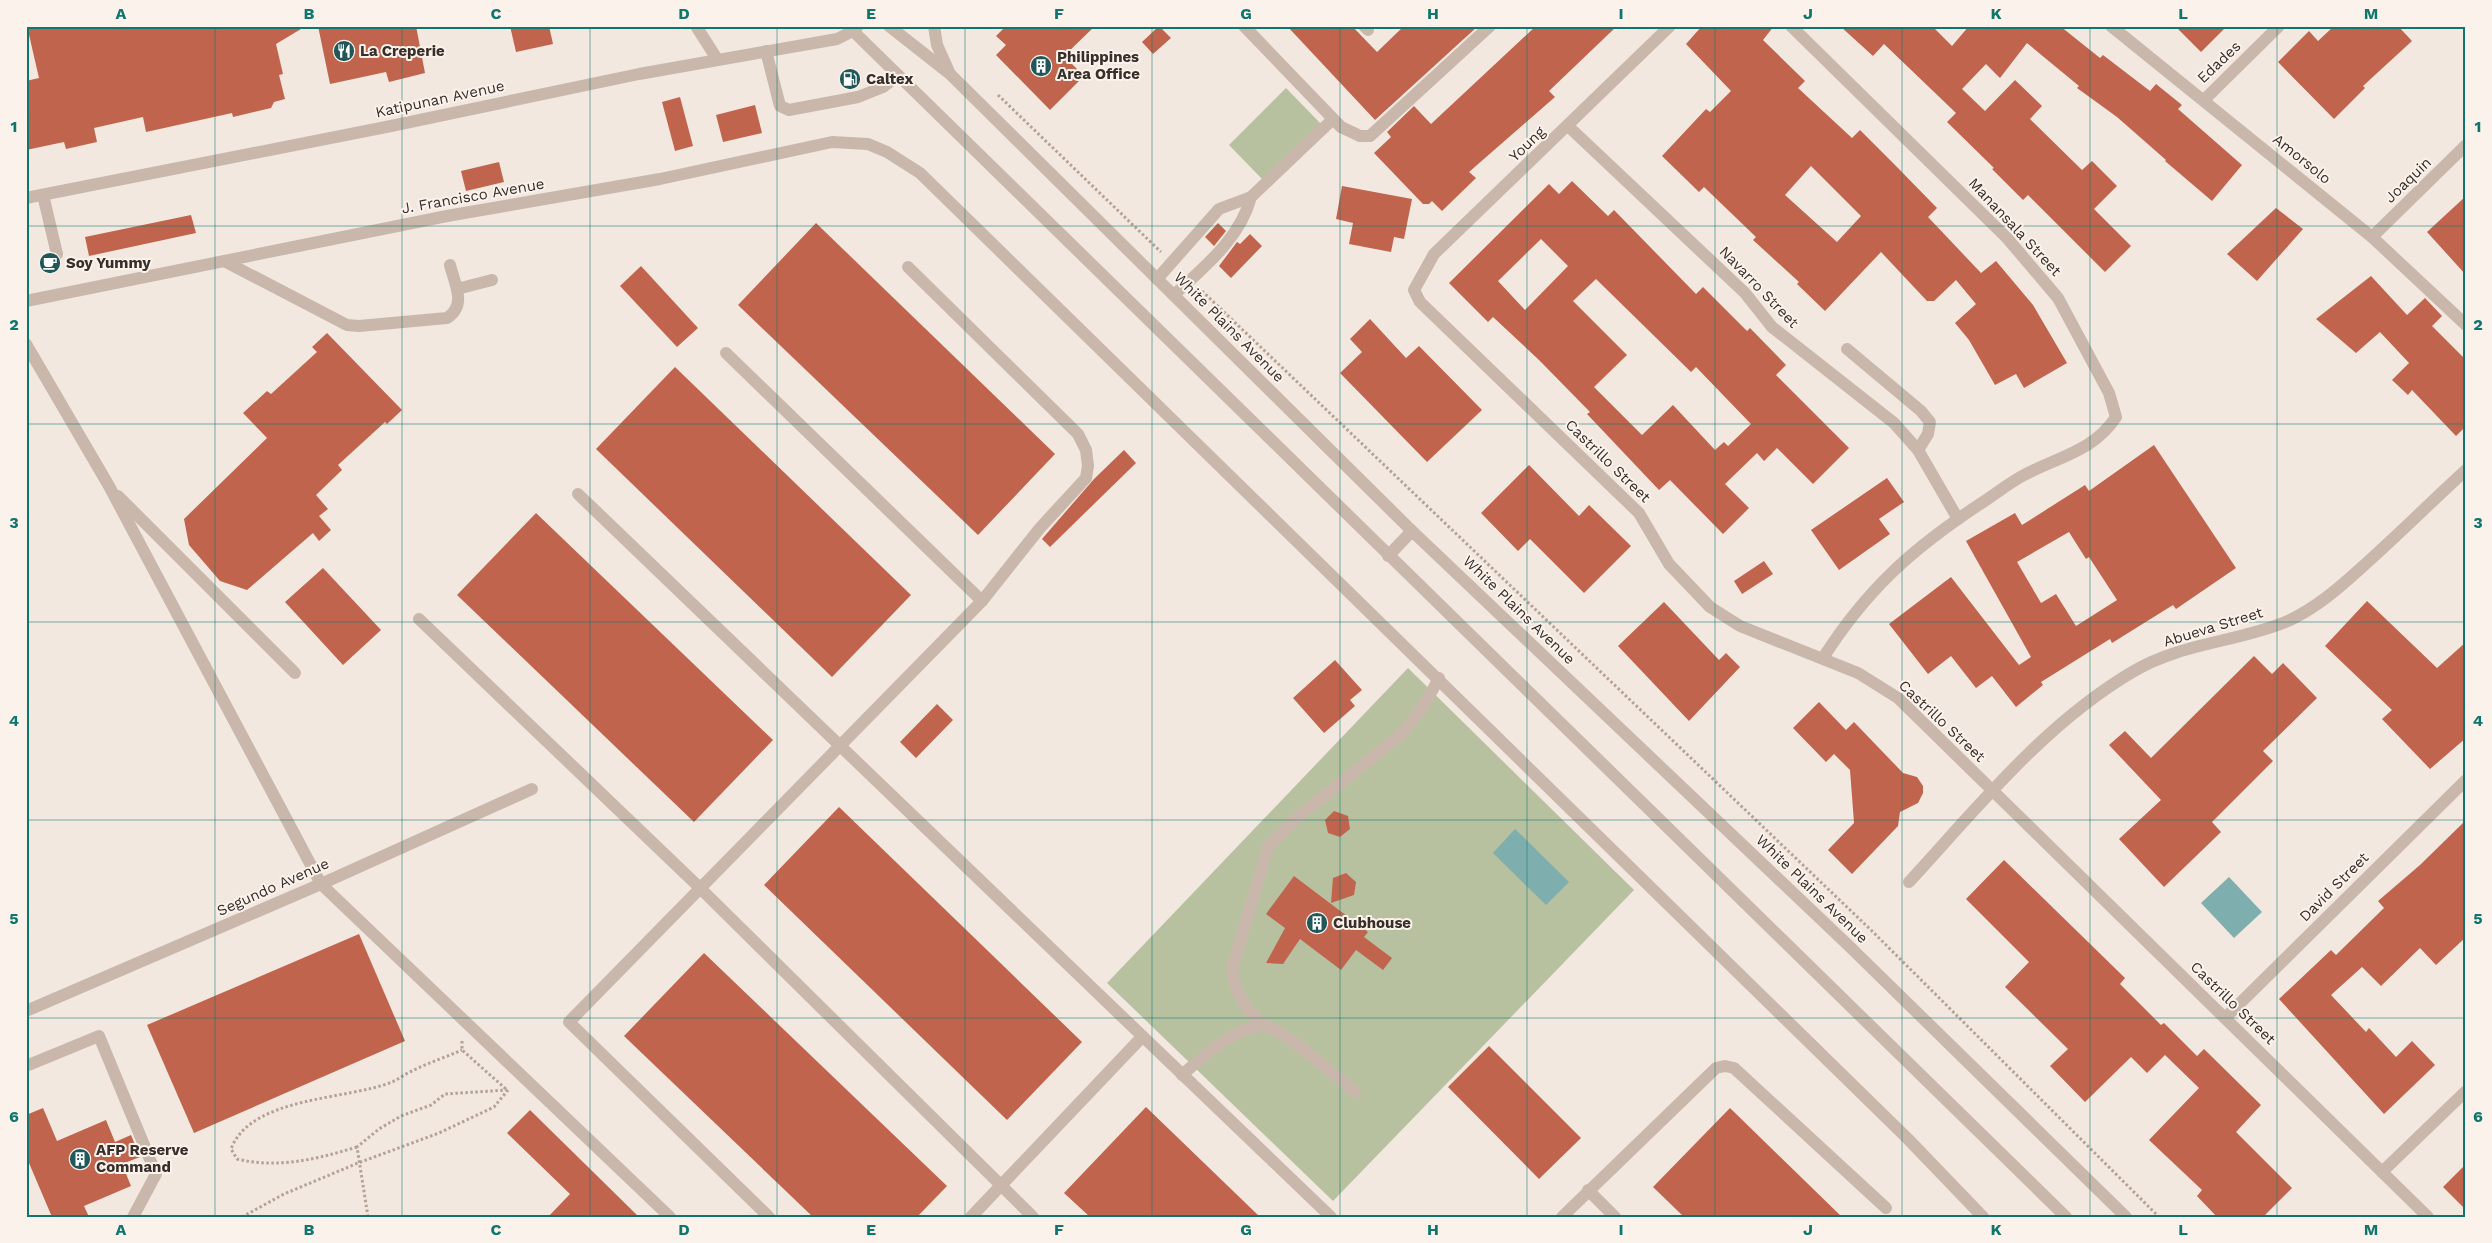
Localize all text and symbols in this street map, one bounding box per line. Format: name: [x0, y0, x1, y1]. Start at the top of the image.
text: A: [116, 4, 127, 23]
text: B: [304, 4, 315, 23]
text: C: [491, 4, 502, 23]
text: D: [678, 4, 690, 23]
text: E: [866, 4, 876, 23]
text: F: [1054, 4, 1064, 23]
text: G: [1240, 4, 1252, 23]
text: H: [1427, 4, 1439, 23]
text: I: [1618, 4, 1624, 23]
text: J: [1803, 4, 1813, 23]
text: K: [1990, 4, 2002, 23]
text: L: [2178, 4, 2188, 23]
text: M: [2364, 4, 2378, 23]
street label: Edades: [2194, 37, 2244, 87]
restaurant icon: La Creperie: [332, 39, 356, 63]
place label: La Creperie: [360, 42, 445, 60]
place label: Philippines Area Office: [1057, 48, 1140, 83]
building icon: Philippines Area Office: [1029, 54, 1053, 78]
fuel station icon: Caltex: [838, 67, 862, 91]
place label: Caltex: [866, 70, 913, 88]
street label: Katipunan Avenue: [374, 77, 506, 121]
text: 1: [11, 117, 17, 136]
text: 1: [2475, 117, 2481, 136]
street label: Young: [1505, 123, 1549, 165]
street label: Amorsolo: [2269, 130, 2335, 188]
street label: Joaquin: [2381, 153, 2435, 207]
street label: Manansala Street: [1965, 174, 2066, 280]
street label: J. Francisco Avenue: [400, 175, 546, 217]
street label: Navarro Street: [1716, 242, 1803, 332]
cafe icon: Soy Yummy: [38, 251, 62, 275]
place label: Soy Yummy: [66, 254, 151, 272]
street label: White Plains Avenue: [1170, 268, 1288, 386]
text: 2: [9, 315, 19, 334]
text: 2: [2473, 315, 2483, 334]
street label: Castrillo Street: [1562, 416, 1655, 507]
text: 3: [9, 513, 19, 532]
text: 3: [2473, 513, 2483, 532]
street label: White Plains Avenue: [1459, 552, 1579, 668]
street label: Abueva Street: [2161, 603, 2266, 651]
street label: Castrillo Street: [1895, 676, 1989, 766]
text: 4: [9, 711, 19, 730]
text: 4: [2473, 711, 2483, 730]
street label: White Plains Avenue: [1752, 831, 1872, 947]
street label: David Street: [2296, 848, 2373, 925]
street label: Segundo Avenue: [214, 854, 332, 920]
text: 5: [9, 909, 19, 928]
text: 5: [2473, 909, 2483, 928]
building icon: Clubhouse: [1305, 911, 1329, 935]
place label: Clubhouse: [1333, 914, 1411, 932]
street label: Castrillo Street: [2187, 958, 2280, 1049]
text: 6: [9, 1107, 19, 1126]
text: 6: [2473, 1107, 2483, 1126]
place label: AFP Reserve Command: [96, 1141, 189, 1176]
building icon: AFP Reserve Command: [68, 1147, 92, 1171]
text: A: [116, 1220, 127, 1239]
text: B: [304, 1220, 315, 1239]
text: C: [491, 1220, 502, 1239]
text: D: [678, 1220, 690, 1239]
text: E: [866, 1220, 876, 1239]
text: F: [1054, 1220, 1064, 1239]
text: G: [1240, 1220, 1252, 1239]
text: H: [1427, 1220, 1439, 1239]
text: I: [1618, 1220, 1624, 1239]
text: J: [1803, 1220, 1813, 1239]
text: K: [1990, 1220, 2002, 1239]
text: L: [2178, 1220, 2188, 1239]
text: M: [2364, 1220, 2378, 1239]

